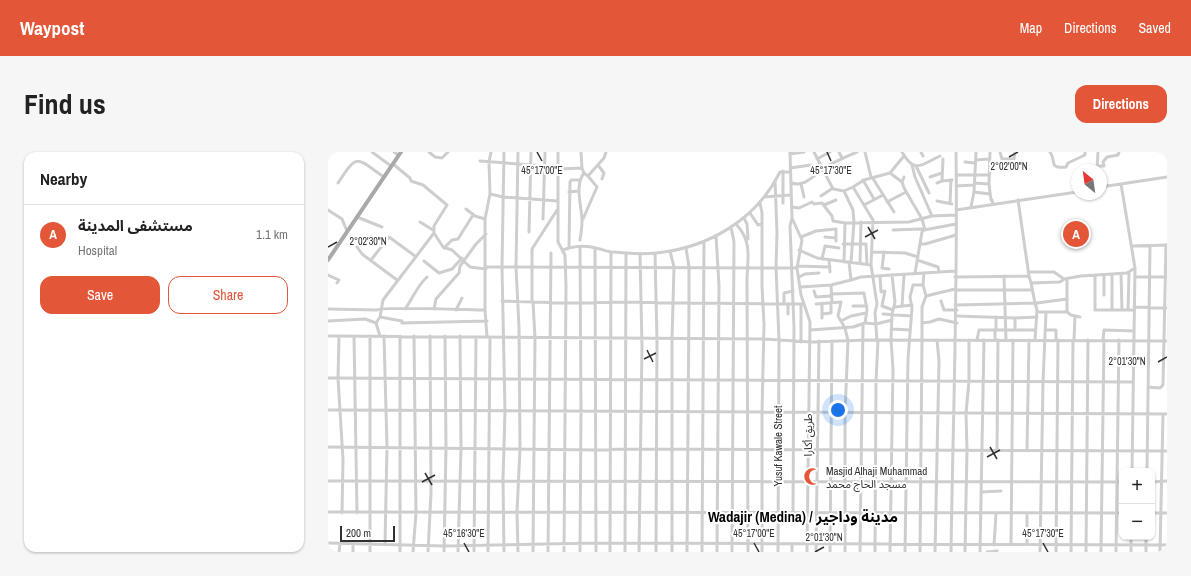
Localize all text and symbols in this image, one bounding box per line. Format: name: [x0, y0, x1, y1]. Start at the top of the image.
text: Waypost: [20, 15, 84, 41]
text: Map: [1020, 19, 1042, 37]
text: Directions: [1064, 19, 1116, 37]
text: Saved: [1138, 19, 1171, 37]
text: Find us: [24, 85, 106, 123]
button: Directions: [1075, 85, 1167, 123]
text: 2°02'00"N: [990, 160, 1028, 173]
text: 45°17'00"E: [521, 164, 563, 177]
text: 45°17'30"E: [810, 164, 852, 177]
north arrow: [1071, 164, 1107, 200]
text: Nearby: [40, 167, 87, 190]
text: مستشفى المدينة: [78, 215, 193, 236]
pin: A: [1063, 219, 1089, 249]
text: A: [49, 226, 57, 243]
text: 1.1 km: [256, 226, 288, 243]
text: 2°02'30"N: [349, 235, 387, 248]
text: Hospital: [78, 242, 117, 259]
button: Save: [40, 276, 160, 314]
button: Share: [168, 276, 288, 314]
text: 2°01'30"N: [1108, 355, 1146, 368]
your location: [828, 400, 848, 420]
street label: Yusuf Kawale Street: [771, 405, 785, 487]
street label: طريق أكارا: [801, 414, 815, 456]
place label: Masjid Alhaji Muhammad مسجد الحاج محمد: [826, 464, 927, 492]
mosque icon: Masjid Alhaji Muhammad مسجد الحاج محمد: [803, 467, 823, 487]
map controls: [1119, 468, 1155, 540]
button: +: [1119, 468, 1155, 504]
button: −: [1119, 504, 1155, 540]
district label: Wadajir (Medina) / مدينة وداجير: [708, 506, 898, 527]
scale bar: [340, 524, 395, 543]
text: 200 m: [346, 526, 371, 540]
text: 45°16'30"E: [443, 527, 485, 540]
text: 45°17'00"E: [733, 527, 775, 540]
text: 45°17'30"E: [1022, 527, 1064, 540]
text: 2°01'30"N: [805, 531, 843, 544]

